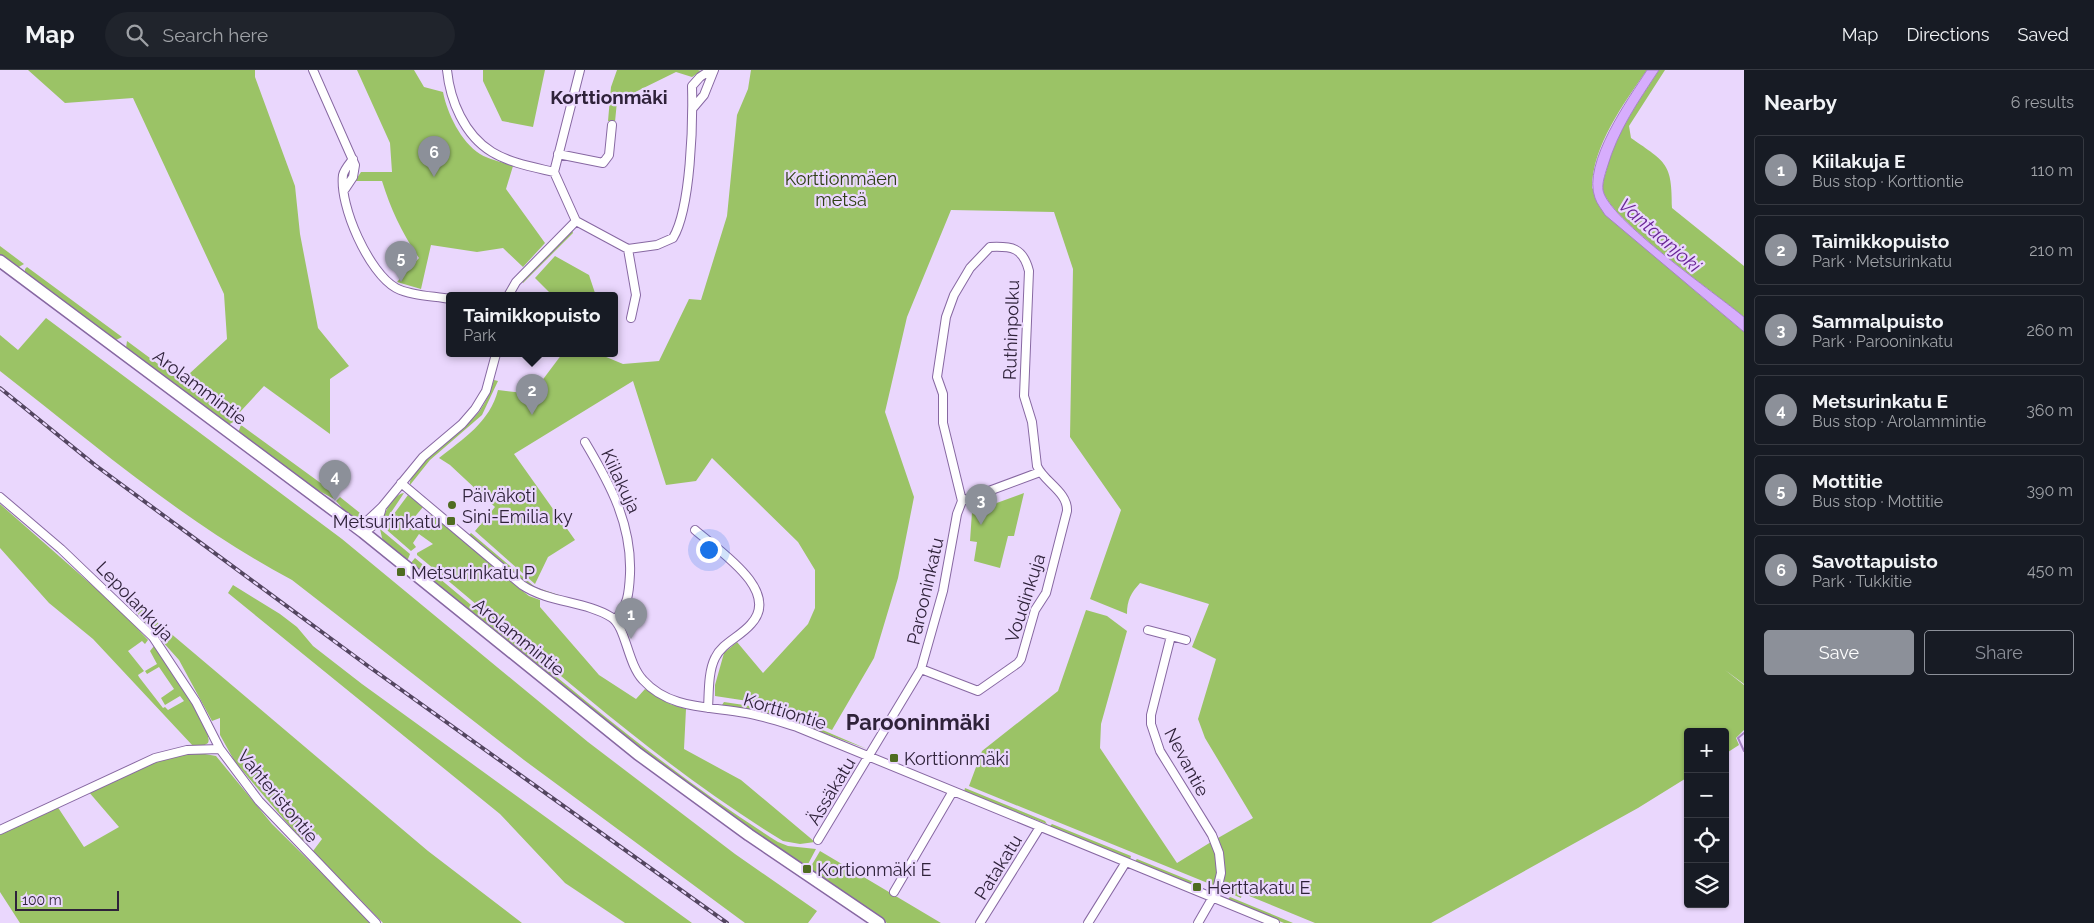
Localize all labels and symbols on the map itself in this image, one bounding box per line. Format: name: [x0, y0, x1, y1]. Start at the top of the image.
district label: Korttionmäki: [550, 86, 668, 108]
pin: 6: [418, 136, 450, 177]
park label: Korttionmäen metsä: [785, 168, 897, 210]
water label: Vantaanjoki: [1614, 193, 1706, 277]
pin: 5: [385, 241, 417, 282]
street label: Ruthinpolku: [999, 280, 1023, 380]
street label: Arolammintie: [149, 345, 251, 429]
pin: 2: [516, 374, 548, 415]
street label: Kiilakuja: [597, 446, 645, 516]
pin: 4: [319, 460, 351, 501]
pin: 3: [965, 484, 997, 525]
place label: Päiväkoti Sini-Emilia ky: [462, 485, 573, 527]
marker: Päiväkoti Sini-Emilia ky: [446, 499, 458, 511]
place label: Metsurinkatu: [333, 511, 441, 532]
marker: Metsurinkatu: [445, 515, 457, 527]
street label: Parooninkatu: [902, 535, 948, 647]
your location: [696, 537, 722, 563]
street label: Voudinkuja: [1001, 551, 1049, 645]
street label: Lepolankuja: [92, 557, 178, 645]
place label: Metsurinkatu P: [411, 562, 535, 583]
marker: Metsurinkatu P: [395, 566, 407, 578]
street label: Arolammintie: [469, 594, 569, 681]
pin: 1: [615, 598, 647, 639]
street label: Korttiontie: [741, 688, 829, 734]
district label: Parooninmäki: [846, 709, 990, 735]
street label: Nevantie: [1160, 724, 1214, 800]
street label: Vahteristontie: [233, 745, 323, 847]
place label: Korttionmäki: [904, 748, 1009, 769]
marker: Korttionmäki: [888, 752, 900, 764]
street label: Ässäkatu: [803, 753, 859, 829]
street label: Patakatu: [970, 831, 1026, 903]
place label: Kortionmäki E: [817, 859, 932, 880]
marker: Kortionmäki E: [801, 863, 813, 875]
place label: Herttakatu E: [1207, 877, 1310, 898]
marker: Herttakatu E: [1191, 881, 1203, 893]
scale bar: [15, 888, 119, 911]

